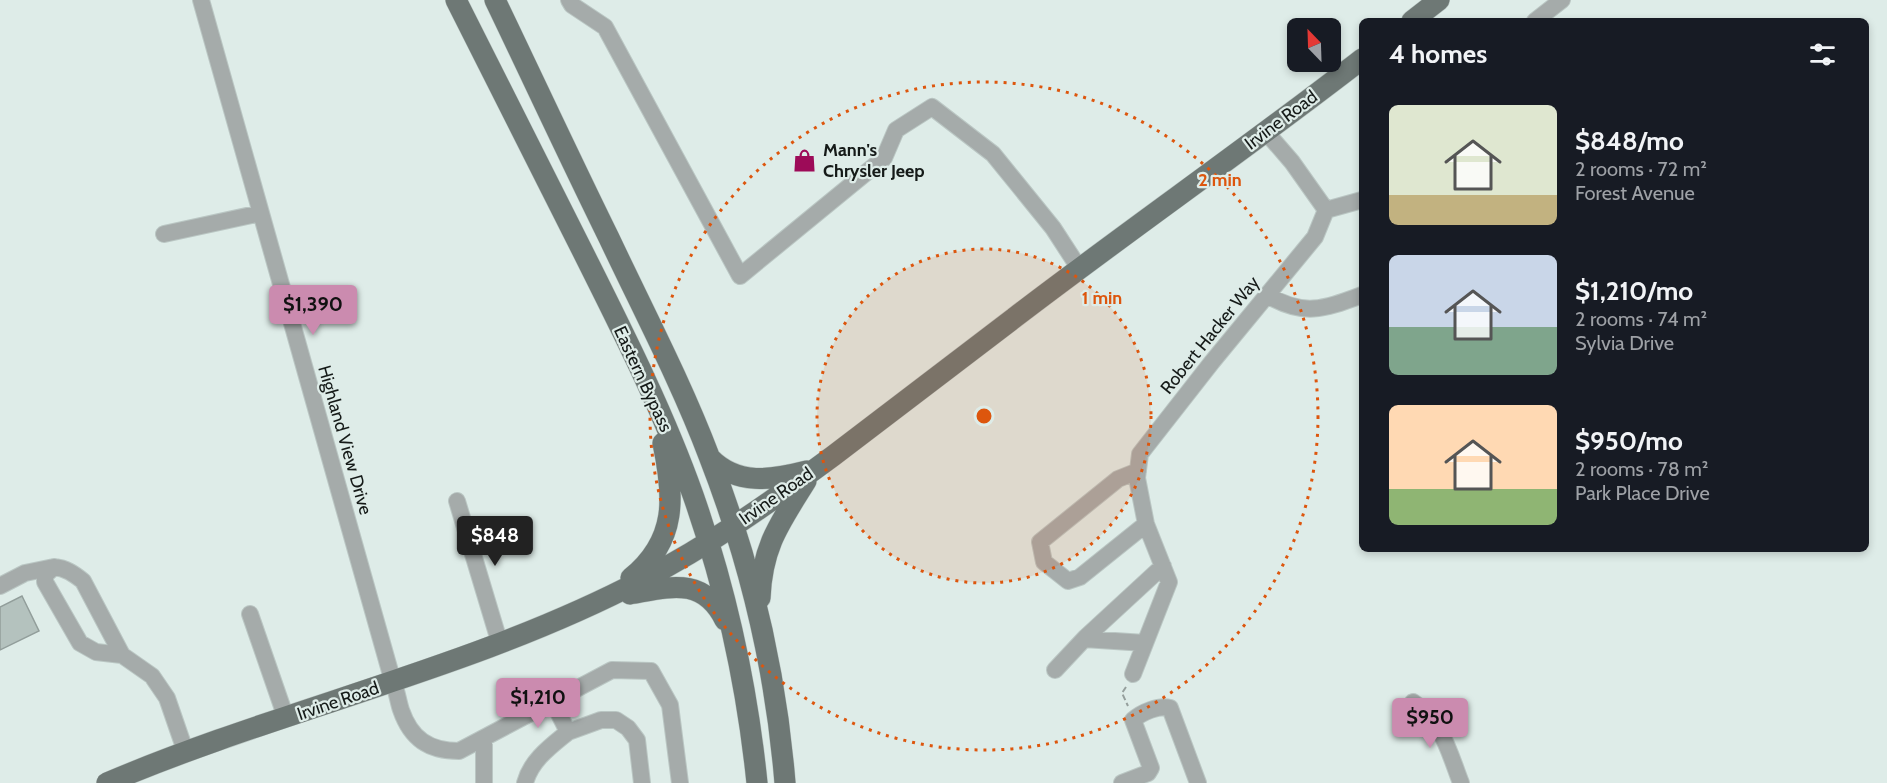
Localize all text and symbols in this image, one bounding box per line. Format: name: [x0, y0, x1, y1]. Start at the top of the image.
north arrow: [1287, 18, 1341, 72]
map controls: [1287, 18, 1341, 72]
text: 4 homes: [1389, 38, 1487, 70]
icon: filters: [1806, 38, 1839, 71]
street label: Irvine Road: [1240, 86, 1322, 154]
text: $848/mo: [1575, 125, 1684, 157]
icon: home: [1437, 129, 1509, 201]
place label: Mann's Chrysler Jeep: [823, 139, 925, 182]
shop icon: Mann's Chrysler Jeep: [792, 147, 818, 173]
text: 2 rooms · 72 m²: [1575, 157, 1707, 181]
text: 2 min: [1198, 169, 1242, 191]
text: Forest Avenue: [1575, 181, 1695, 205]
street label: Robert Hacker Way: [1156, 272, 1264, 398]
text: $1,210/mo: [1575, 275, 1693, 307]
icon: home: [1437, 279, 1509, 351]
pin: $1,390: [264, 285, 362, 336]
text: 1 min: [1082, 287, 1122, 309]
text: $1,390: [283, 292, 343, 316]
text: 2 rooms · 74 m²: [1575, 307, 1707, 331]
street label: Eastern Bypass: [609, 323, 677, 435]
text: Sylvia Drive: [1575, 331, 1674, 355]
street label: Highland View Drive: [313, 363, 377, 517]
centre of rings: [974, 406, 994, 426]
text: $950/mo: [1575, 425, 1683, 457]
icon: home: [1437, 429, 1509, 501]
text: 2 rooms · 78 m²: [1575, 457, 1708, 481]
street label: Irvine Road: [735, 463, 817, 529]
text: Park Place Drive: [1575, 481, 1710, 505]
pin: $848: [459, 516, 531, 567]
text: $848: [471, 523, 519, 547]
street label: Irvine Road: [294, 677, 382, 725]
pin: $1,210: [489, 678, 587, 729]
text: $1,210: [510, 685, 566, 709]
pin: $950: [1394, 698, 1466, 749]
text: $950: [1406, 705, 1454, 729]

